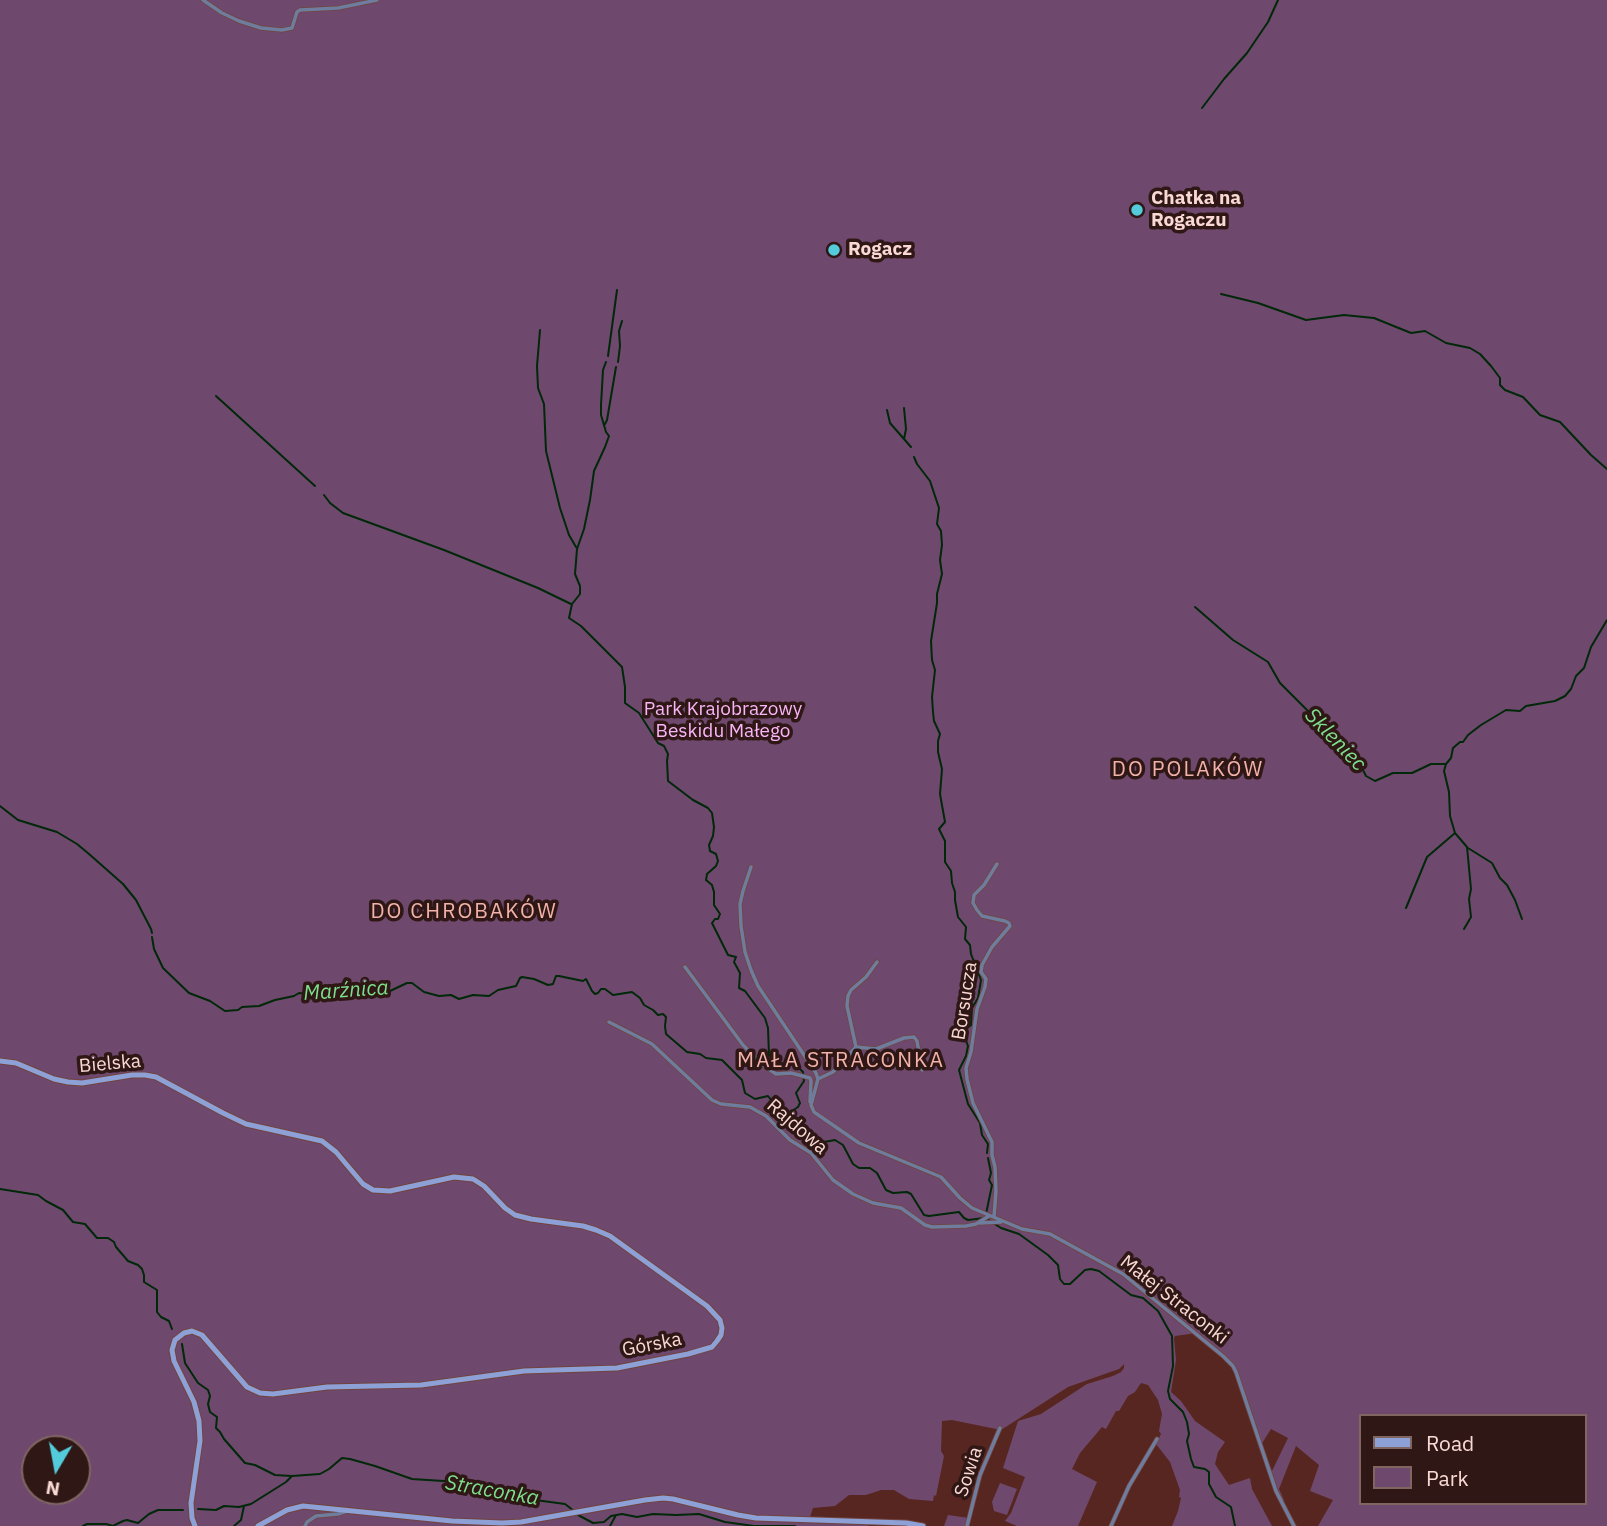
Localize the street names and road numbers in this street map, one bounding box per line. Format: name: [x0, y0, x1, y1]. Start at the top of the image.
street label: Borsucza: [948, 960, 982, 1042]
street label: Bielska: [78, 1050, 142, 1078]
street label: Rajdowa: [762, 1094, 832, 1160]
street label: Małej Straconki: [1115, 1251, 1233, 1349]
street label: Górska: [620, 1328, 684, 1362]
street label: Sowia: [950, 1444, 988, 1500]

